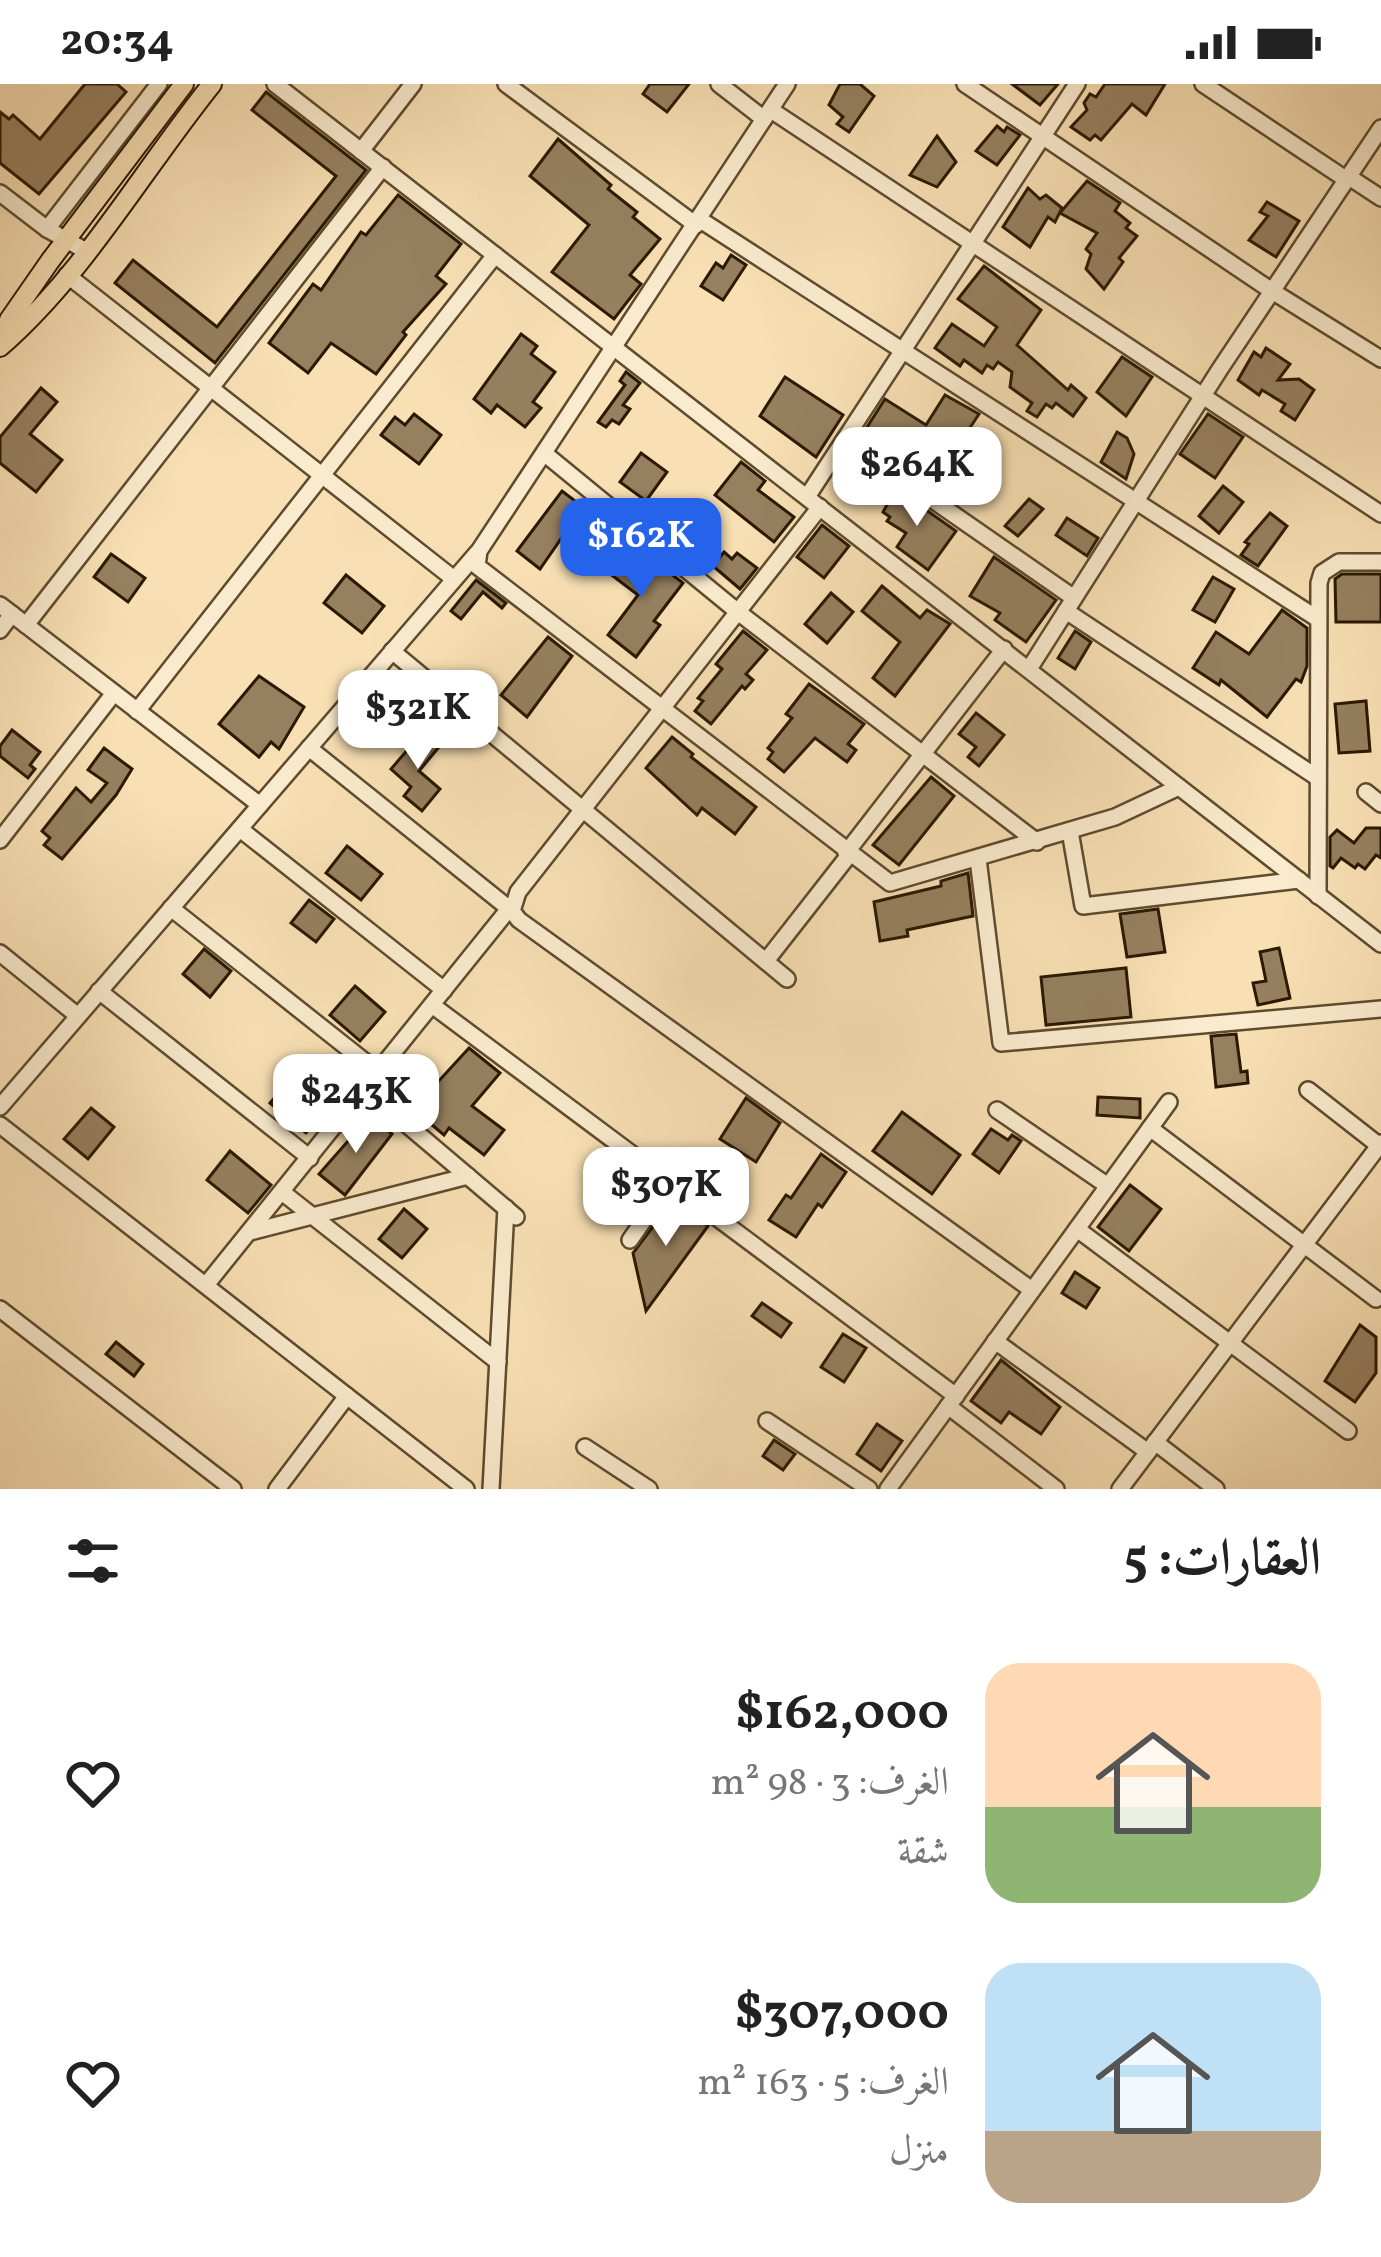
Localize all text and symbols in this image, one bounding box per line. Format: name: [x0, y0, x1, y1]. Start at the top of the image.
text: 20:34: [60, 11, 174, 74]
pin: $264K: [833, 427, 1001, 529]
text: $264K: [860, 439, 974, 493]
pin: $162K: [557, 498, 725, 600]
text: $162K: [587, 510, 695, 564]
pin: $321K: [334, 670, 502, 772]
text: $321K: [365, 682, 471, 736]
pin: $243K: [272, 1054, 440, 1156]
text: $243K: [300, 1066, 412, 1120]
pin: $307K: [582, 1147, 750, 1249]
text: $307K: [610, 1159, 722, 1213]
text: العقارات: 5: [1124, 1525, 1321, 1596]
icon: filters: [60, 1528, 126, 1594]
text: $162,000: [736, 1679, 949, 1750]
icon: home: [1081, 1711, 1225, 1855]
icon: heart: [60, 1750, 126, 1816]
text: الغرف: 3 · 98 m²: [711, 1757, 949, 1811]
text: شقة: [897, 1826, 949, 1880]
text: $307,000: [735, 1979, 949, 2050]
icon: home: [1081, 2011, 1225, 2155]
icon: heart: [60, 2050, 126, 2116]
text: الغرف: 5 · 163 m²: [698, 2057, 949, 2111]
text: منزل: [889, 2126, 949, 2180]

